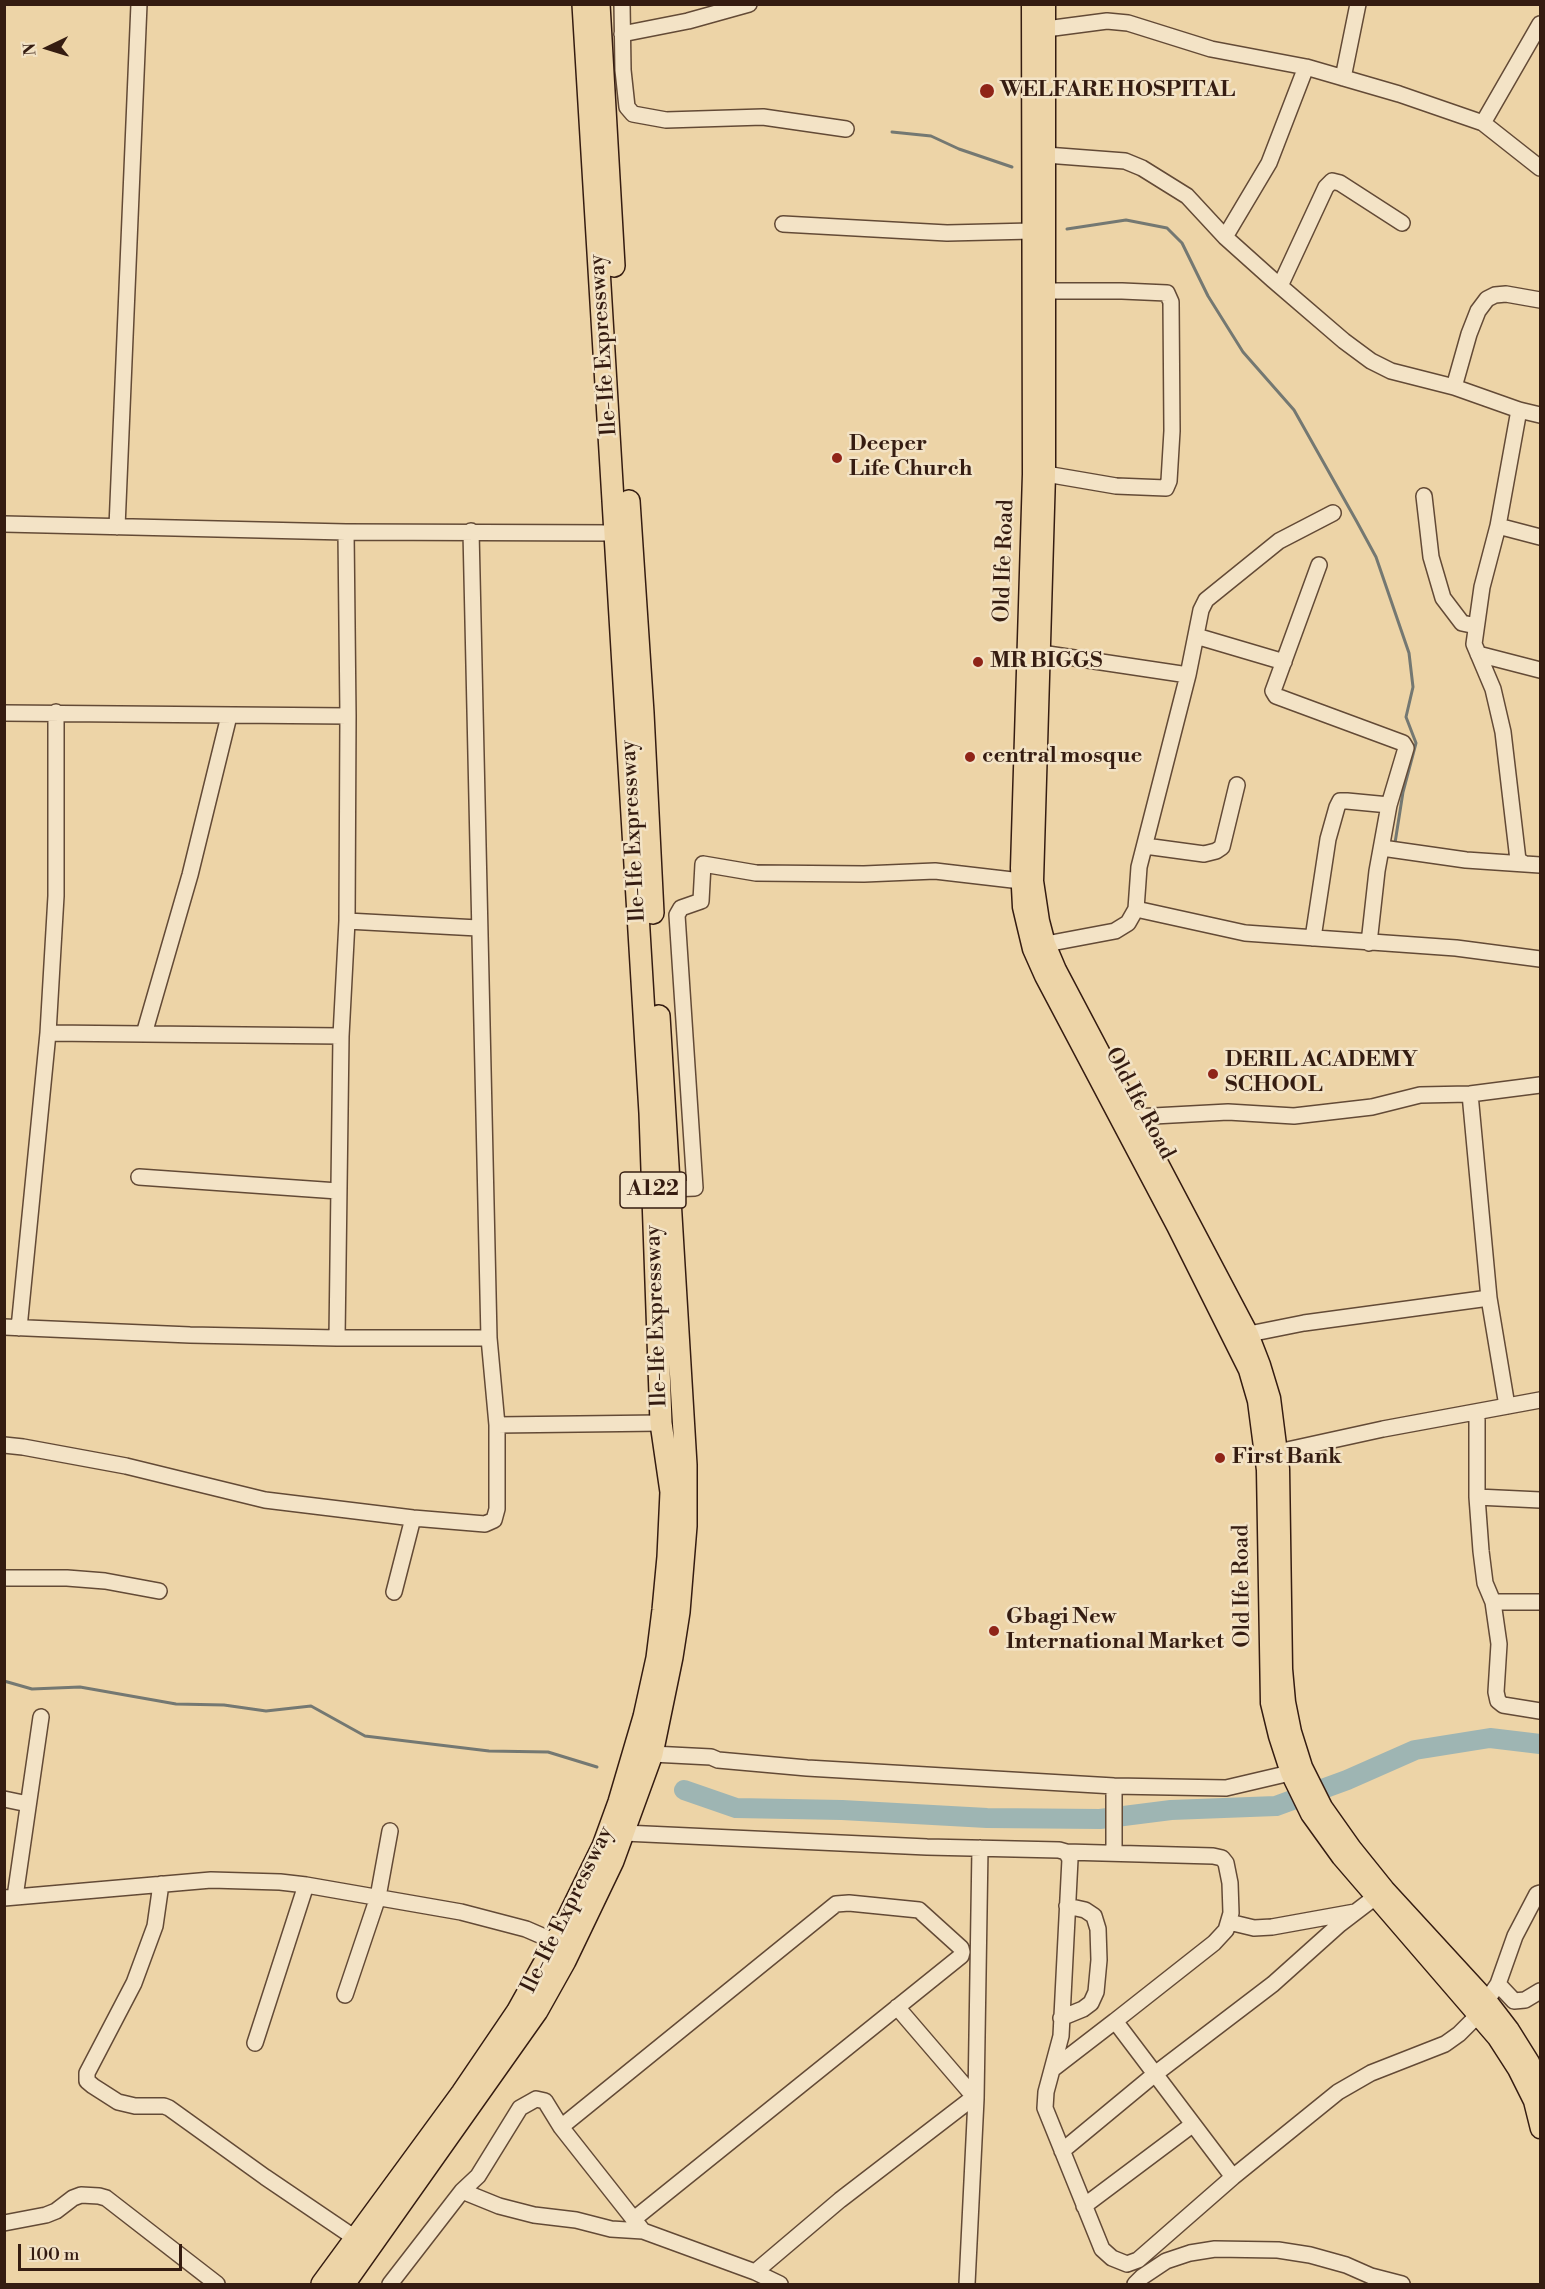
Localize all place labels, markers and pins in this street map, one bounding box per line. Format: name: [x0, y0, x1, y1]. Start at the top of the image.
place label: WELFARE HOSPITAL: [1000, 78, 1235, 104]
marker: WELFARE HOSPITAL: [978, 82, 996, 100]
place label: Deeper Life Church: [849, 432, 972, 484]
marker: Deeper Life Church: [830, 451, 844, 465]
place label: MR BIGGS: [990, 649, 1102, 675]
marker: MR BIGGS: [971, 655, 985, 669]
place label: central mosque: [982, 744, 1142, 770]
marker: central mosque: [963, 750, 977, 764]
place label: DERIL ACADEMY SCHOOL: [1225, 1048, 1418, 1100]
marker: DERIL ACADEMY SCHOOL: [1206, 1067, 1220, 1081]
place label: First Bank: [1232, 1445, 1342, 1471]
marker: First Bank: [1213, 1451, 1227, 1465]
place label: Gbagi New International Market: [1006, 1605, 1224, 1657]
marker: Gbagi New International Market: [987, 1624, 1001, 1638]

